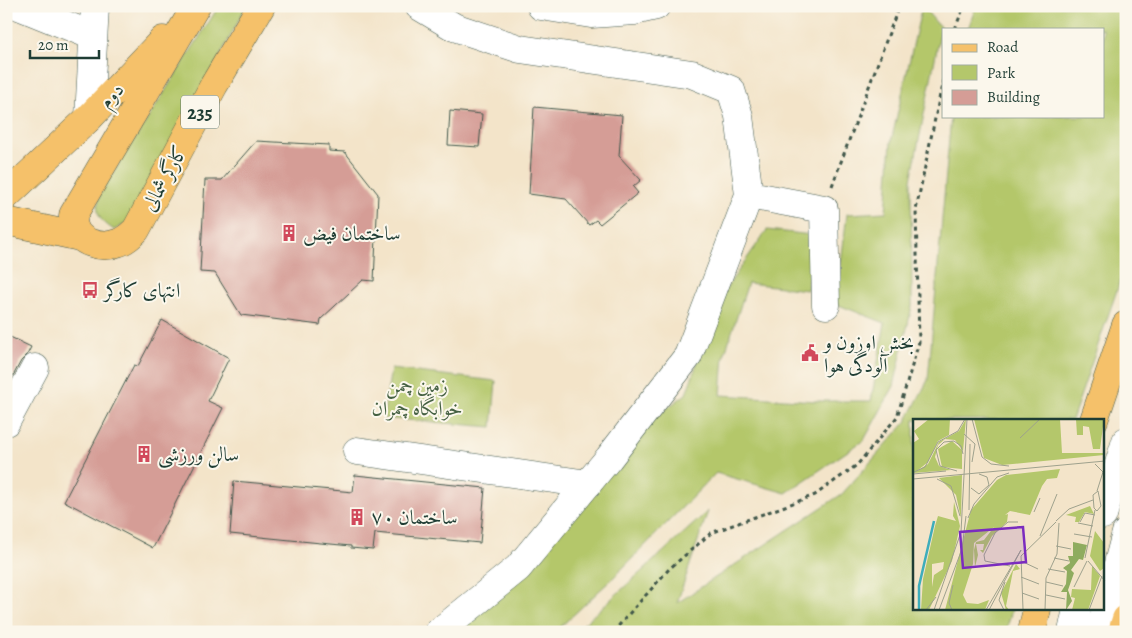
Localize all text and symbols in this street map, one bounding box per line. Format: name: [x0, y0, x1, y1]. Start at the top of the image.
scale bar: [30, 28, 99, 60]
legend: [942, 28, 1104, 118]
text: 20 m: [38, 35, 69, 55]
text: Road: [987, 37, 1019, 57]
text: Park: [987, 63, 1016, 83]
street label: دوم: [93, 77, 133, 117]
text: Building: [987, 87, 1040, 107]
road number: 235: [181, 95, 219, 128]
street label: کارگر شمالی: [135, 141, 194, 216]
place label: ساختمان فیض: [303, 220, 401, 247]
building icon: ساختمان فیض: [279, 223, 299, 243]
place label: انتهای کارگر: [102, 277, 180, 304]
bus stop icon: انتهای کارگر: [80, 280, 100, 300]
place label: بخش اوزون و آلودگی هوا: [822, 329, 914, 379]
public building icon: بخش اوزون و آلودگی هوا: [800, 343, 820, 363]
park label: زمین چمن خوابگاه چمران: [371, 372, 463, 422]
inset map: [913, 419, 1104, 610]
place label: سالن ورزشی: [158, 441, 239, 469]
building icon: سالن ورزشی: [134, 444, 154, 464]
place label: ساختمان ۷۰: [371, 504, 458, 531]
building icon: ساختمان ۷۰: [347, 507, 367, 527]

